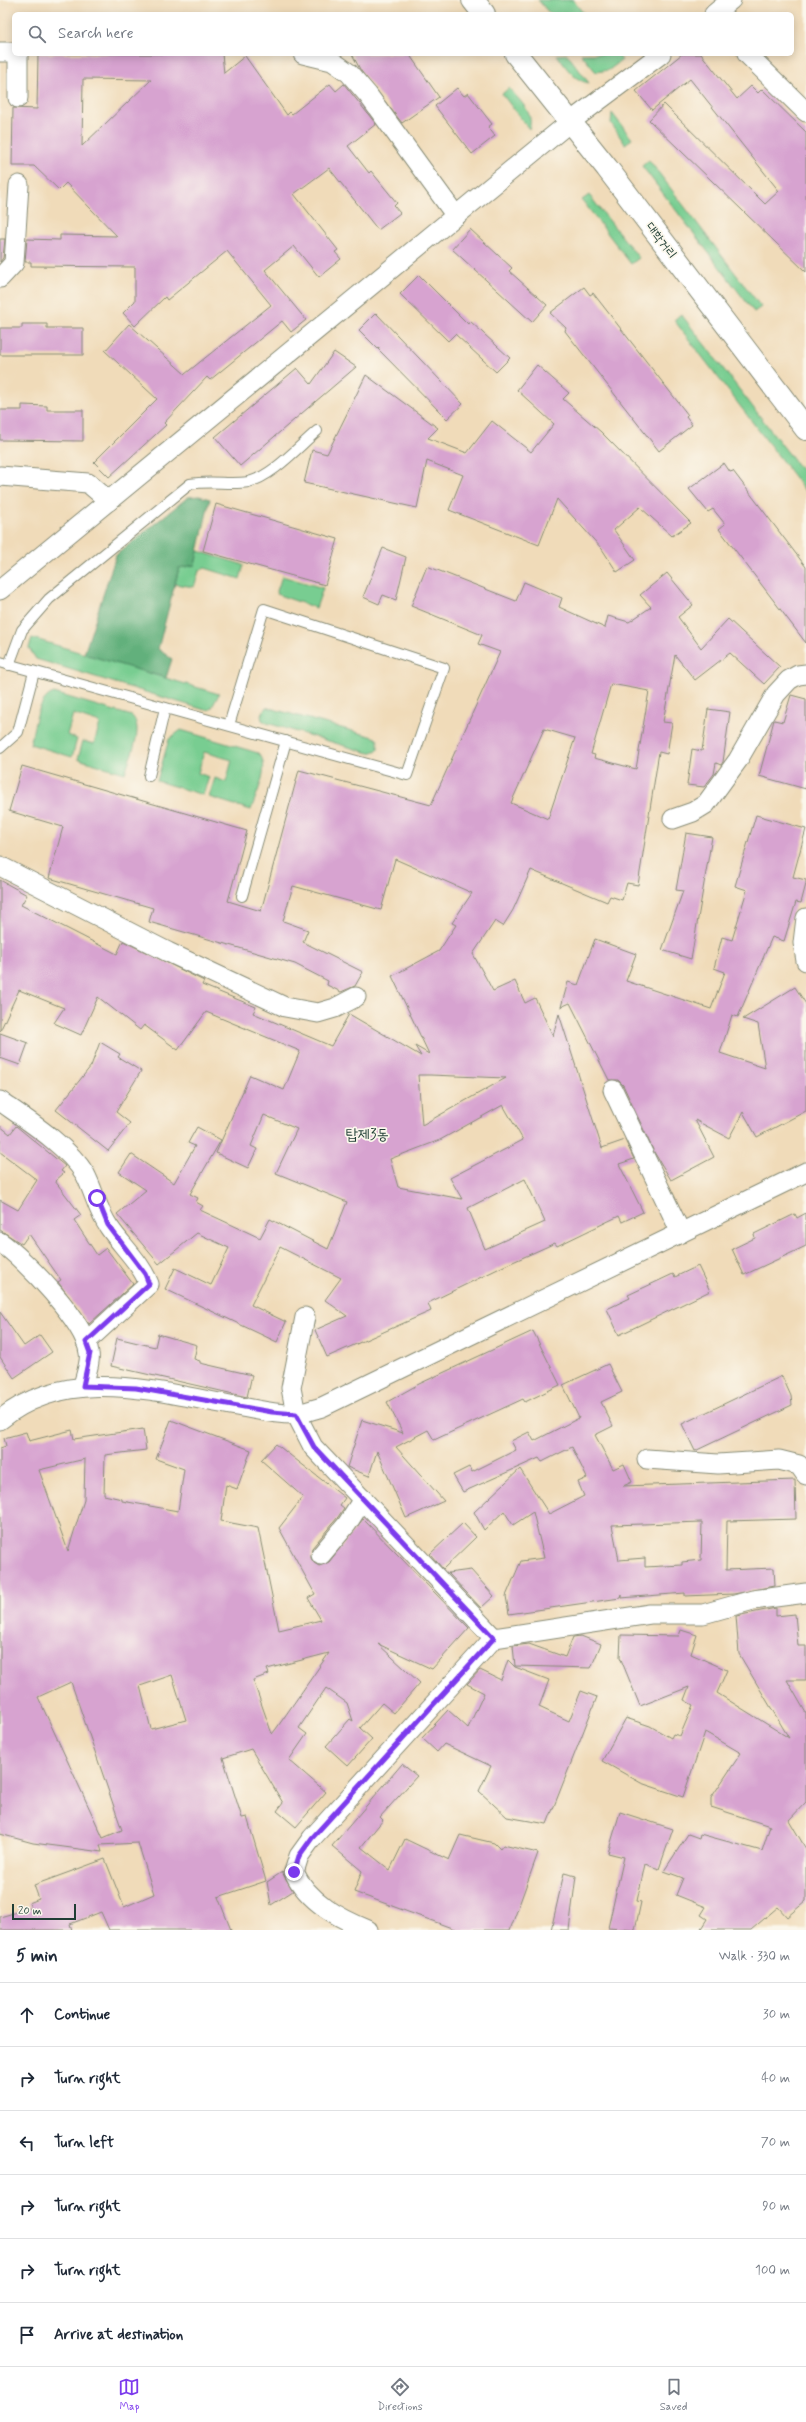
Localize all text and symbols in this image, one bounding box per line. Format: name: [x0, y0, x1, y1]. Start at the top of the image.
search box: [12, 12, 794, 56]
icon: search: [26, 23, 48, 45]
text: Search here: [58, 24, 134, 44]
street label: 대학거리: [641, 219, 680, 263]
district label: 탑제3동: [346, 1125, 389, 1145]
route start: [88, 1189, 106, 1207]
route end: [285, 1863, 303, 1881]
scale bar: [12, 1902, 76, 1921]
text: 20 m: [18, 1904, 41, 1918]
text: 5 min: [16, 1945, 58, 1967]
text: Walk · 330 m: [719, 1948, 790, 1965]
icon: ahead: [16, 2004, 38, 2026]
text: Continue: [54, 2005, 110, 2025]
text: 30 m: [763, 2006, 790, 2023]
icon: right: [16, 2068, 38, 2090]
text: Turn right: [54, 2069, 121, 2089]
text: 40 m: [761, 2070, 790, 2087]
icon: left: [16, 2132, 38, 2154]
text: Turn left: [54, 2133, 114, 2153]
text: 70 m: [761, 2134, 790, 2151]
icon: right: [16, 2196, 38, 2218]
text: Turn right: [54, 2197, 121, 2217]
text: 90 m: [762, 2198, 790, 2215]
icon: right: [16, 2260, 38, 2282]
text: Turn right: [54, 2261, 121, 2281]
text: 100 m: [755, 2262, 790, 2279]
icon: arrive: [16, 2324, 38, 2346]
text: Arrive at destination: [54, 2325, 183, 2345]
tab: Map: [118, 2376, 140, 2414]
tab: Directions: [377, 2376, 423, 2414]
tab: Saved: [660, 2376, 687, 2414]

